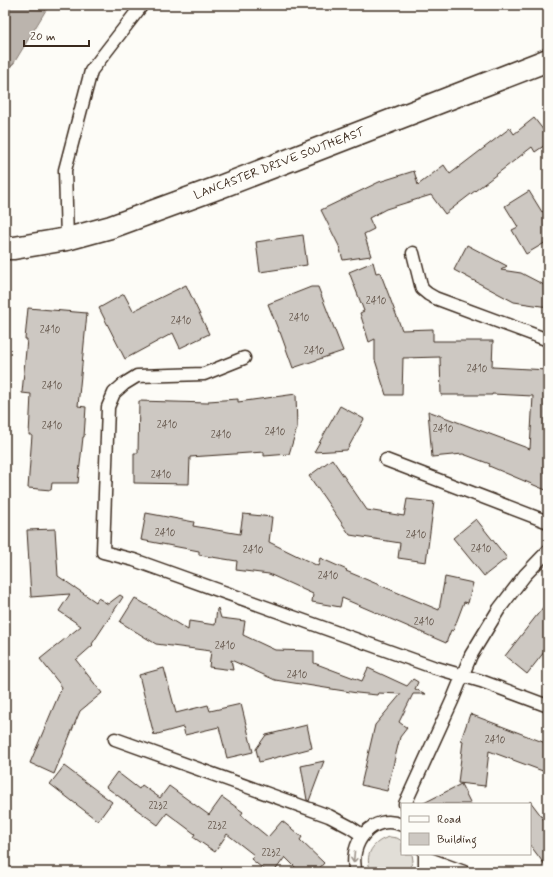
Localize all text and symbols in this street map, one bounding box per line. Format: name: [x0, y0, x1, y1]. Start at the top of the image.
scale bar: [24, 22, 89, 48]
text: 20 m: [30, 29, 56, 45]
street label: LANCASTER DRIVE SOUTHEAST: [192, 124, 368, 204]
house number: 2410: [366, 295, 387, 308]
house number: 2410: [289, 312, 310, 325]
house number: 2410: [171, 315, 192, 328]
house number: 2410: [40, 324, 61, 337]
house number: 2410: [304, 345, 325, 358]
house number: 2410: [467, 363, 488, 376]
house number: 2410: [42, 380, 63, 393]
house number: 2410: [157, 419, 178, 432]
house number: 2410: [42, 420, 63, 433]
house number: 2410: [433, 423, 454, 436]
house number: 2410: [265, 426, 286, 439]
house number: 2410: [211, 429, 232, 442]
house number: 2410: [151, 469, 172, 482]
house number: 2410: [155, 527, 176, 540]
house number: 2410: [406, 529, 427, 542]
house number: 2410: [471, 543, 492, 556]
house number: 2410: [243, 544, 264, 557]
house number: 2410: [318, 570, 339, 583]
house number: 2410: [414, 616, 435, 629]
house number: 2410: [215, 640, 236, 653]
house number: 2410: [287, 669, 308, 682]
house number: 2410: [485, 734, 506, 747]
house number: 2232: [148, 800, 168, 813]
legend: [401, 803, 531, 855]
text: Road: [437, 812, 461, 828]
house number: 2232: [207, 820, 227, 833]
text: Building: [437, 832, 477, 849]
house number: 2232: [261, 847, 281, 860]
one-way arrow: [351, 850, 358, 863]

